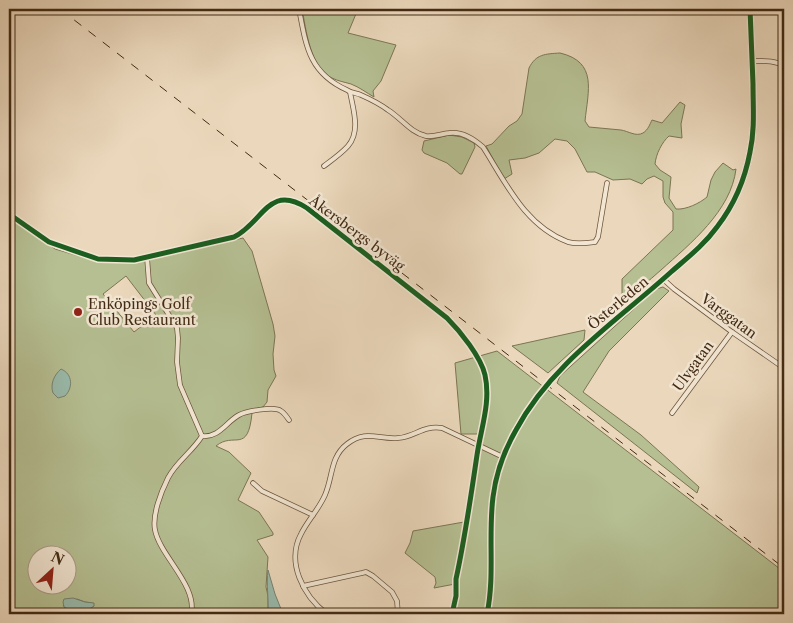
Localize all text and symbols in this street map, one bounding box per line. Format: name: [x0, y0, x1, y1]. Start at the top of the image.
street label: Åkersbergs byväg: [305, 190, 409, 275]
street label: Österleden: [584, 272, 652, 334]
street label: Varggatan: [697, 289, 761, 343]
place label: Enköpings Golf Club Restaurant: [88, 295, 196, 329]
marker: Enköpings Golf Club Restaurant: [72, 306, 84, 318]
street label: Ulvgatan: [669, 337, 717, 395]
north arrow: [28, 546, 78, 596]
text: N: [48, 548, 67, 569]

